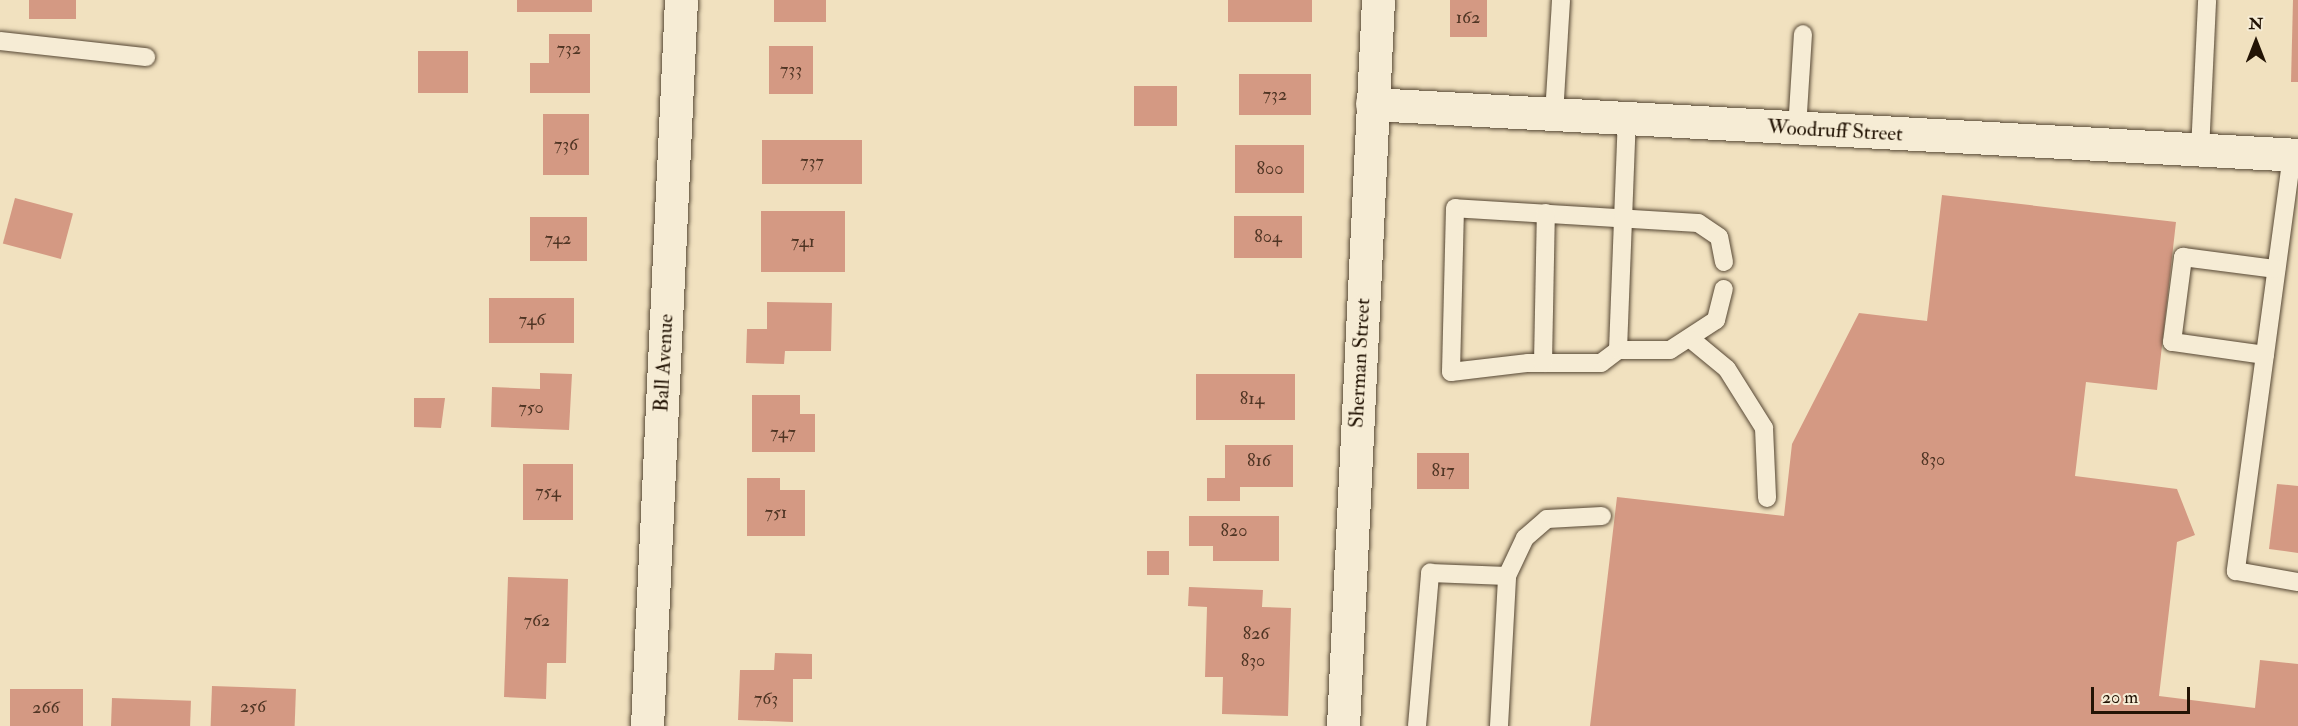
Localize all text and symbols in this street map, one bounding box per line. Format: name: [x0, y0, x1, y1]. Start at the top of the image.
house number: 162: [1456, 7, 1480, 29]
north arrow: [2226, 12, 2286, 72]
text: N: [2249, 14, 2263, 34]
house number: 732: [557, 38, 581, 60]
house number: 733: [780, 59, 802, 81]
house number: 732: [1263, 84, 1287, 106]
street label: Woodruff Street: [1767, 115, 1903, 147]
house number: 736: [554, 134, 578, 156]
house number: 737: [800, 151, 824, 173]
house number: 800: [1257, 158, 1283, 180]
house number: 804: [1254, 226, 1282, 248]
house number: 742: [545, 228, 571, 250]
house number: 741: [791, 231, 815, 253]
street label: Sherman Street: [1344, 297, 1376, 429]
house number: 746: [519, 309, 545, 331]
street label: Ball Avenue: [649, 313, 679, 413]
house number: 814: [1240, 388, 1264, 410]
house number: 750: [518, 397, 544, 419]
house number: 747: [770, 422, 796, 444]
house number: 830: [1921, 449, 1945, 471]
house number: 816: [1247, 450, 1271, 472]
house number: 817: [1431, 460, 1455, 482]
house number: 754: [535, 481, 561, 503]
house number: 751: [765, 502, 787, 524]
house number: 820: [1221, 520, 1247, 542]
house number: 762: [524, 610, 550, 632]
house number: 826: [1243, 623, 1269, 645]
house number: 830: [1241, 650, 1265, 672]
scale bar: [2094, 675, 2193, 713]
text: 20 m: [2102, 686, 2138, 709]
house number: 763: [754, 688, 778, 710]
house number: 256: [240, 696, 266, 718]
house number: 266: [32, 697, 60, 719]

